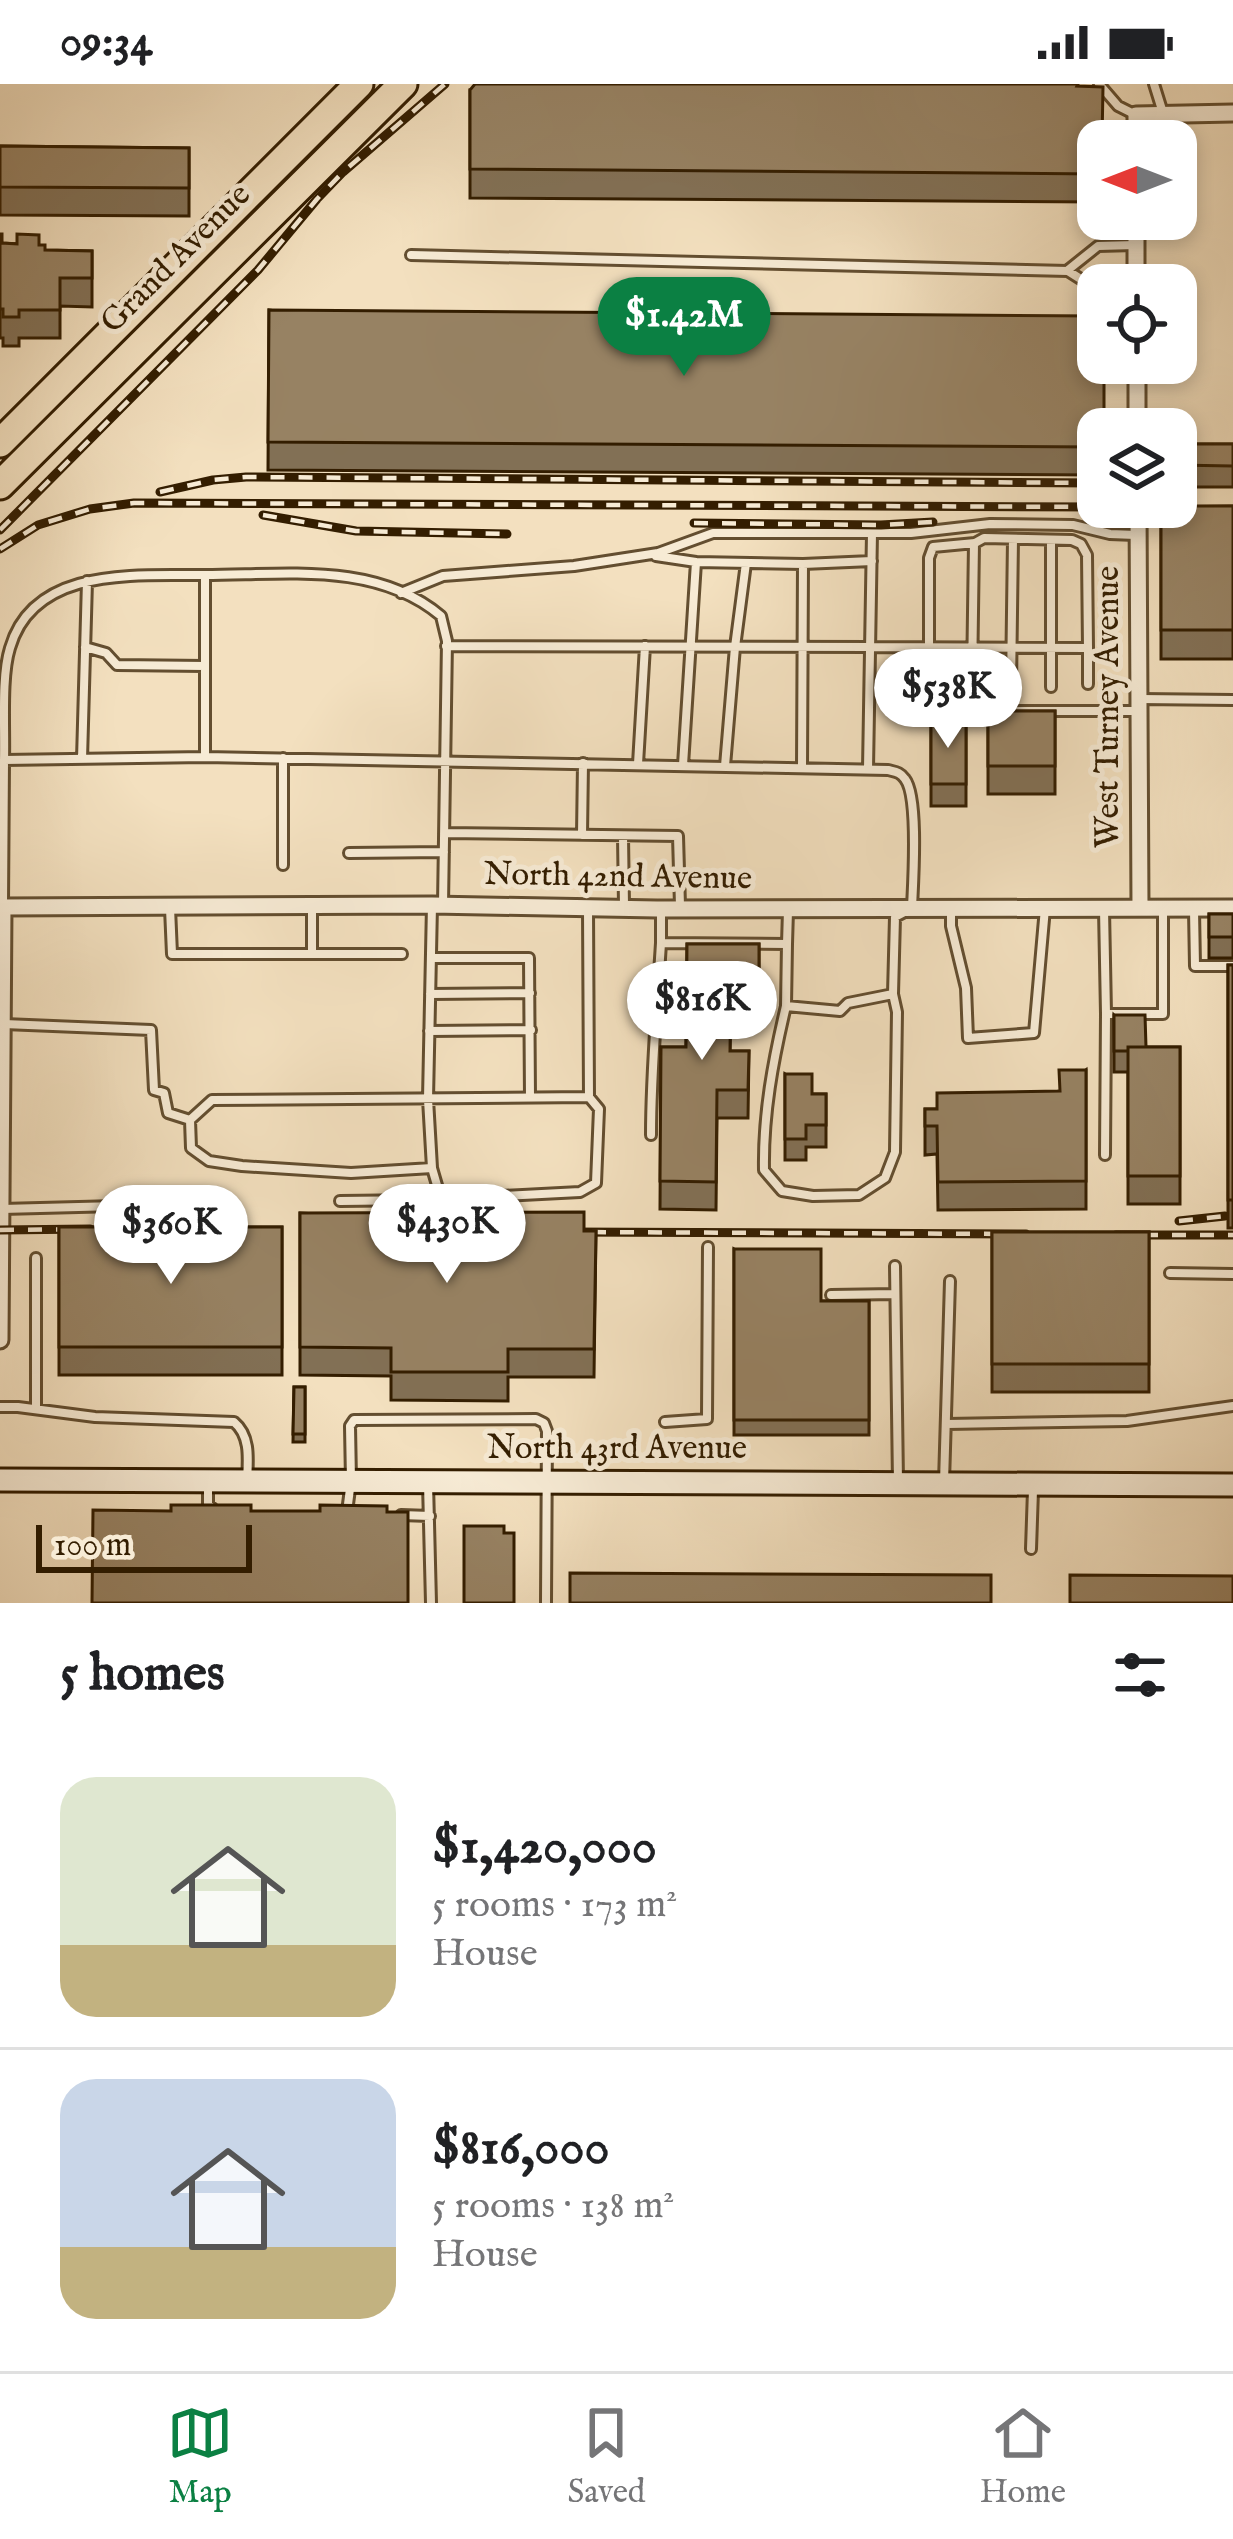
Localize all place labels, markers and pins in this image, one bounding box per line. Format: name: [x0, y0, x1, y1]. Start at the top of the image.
pin: $1.42M: [586, 277, 782, 379]
pin: $538K: [864, 649, 1032, 751]
pin: $816K: [618, 961, 786, 1063]
pin: $430K: [363, 1184, 531, 1286]
pin: $360K: [87, 1185, 255, 1287]

